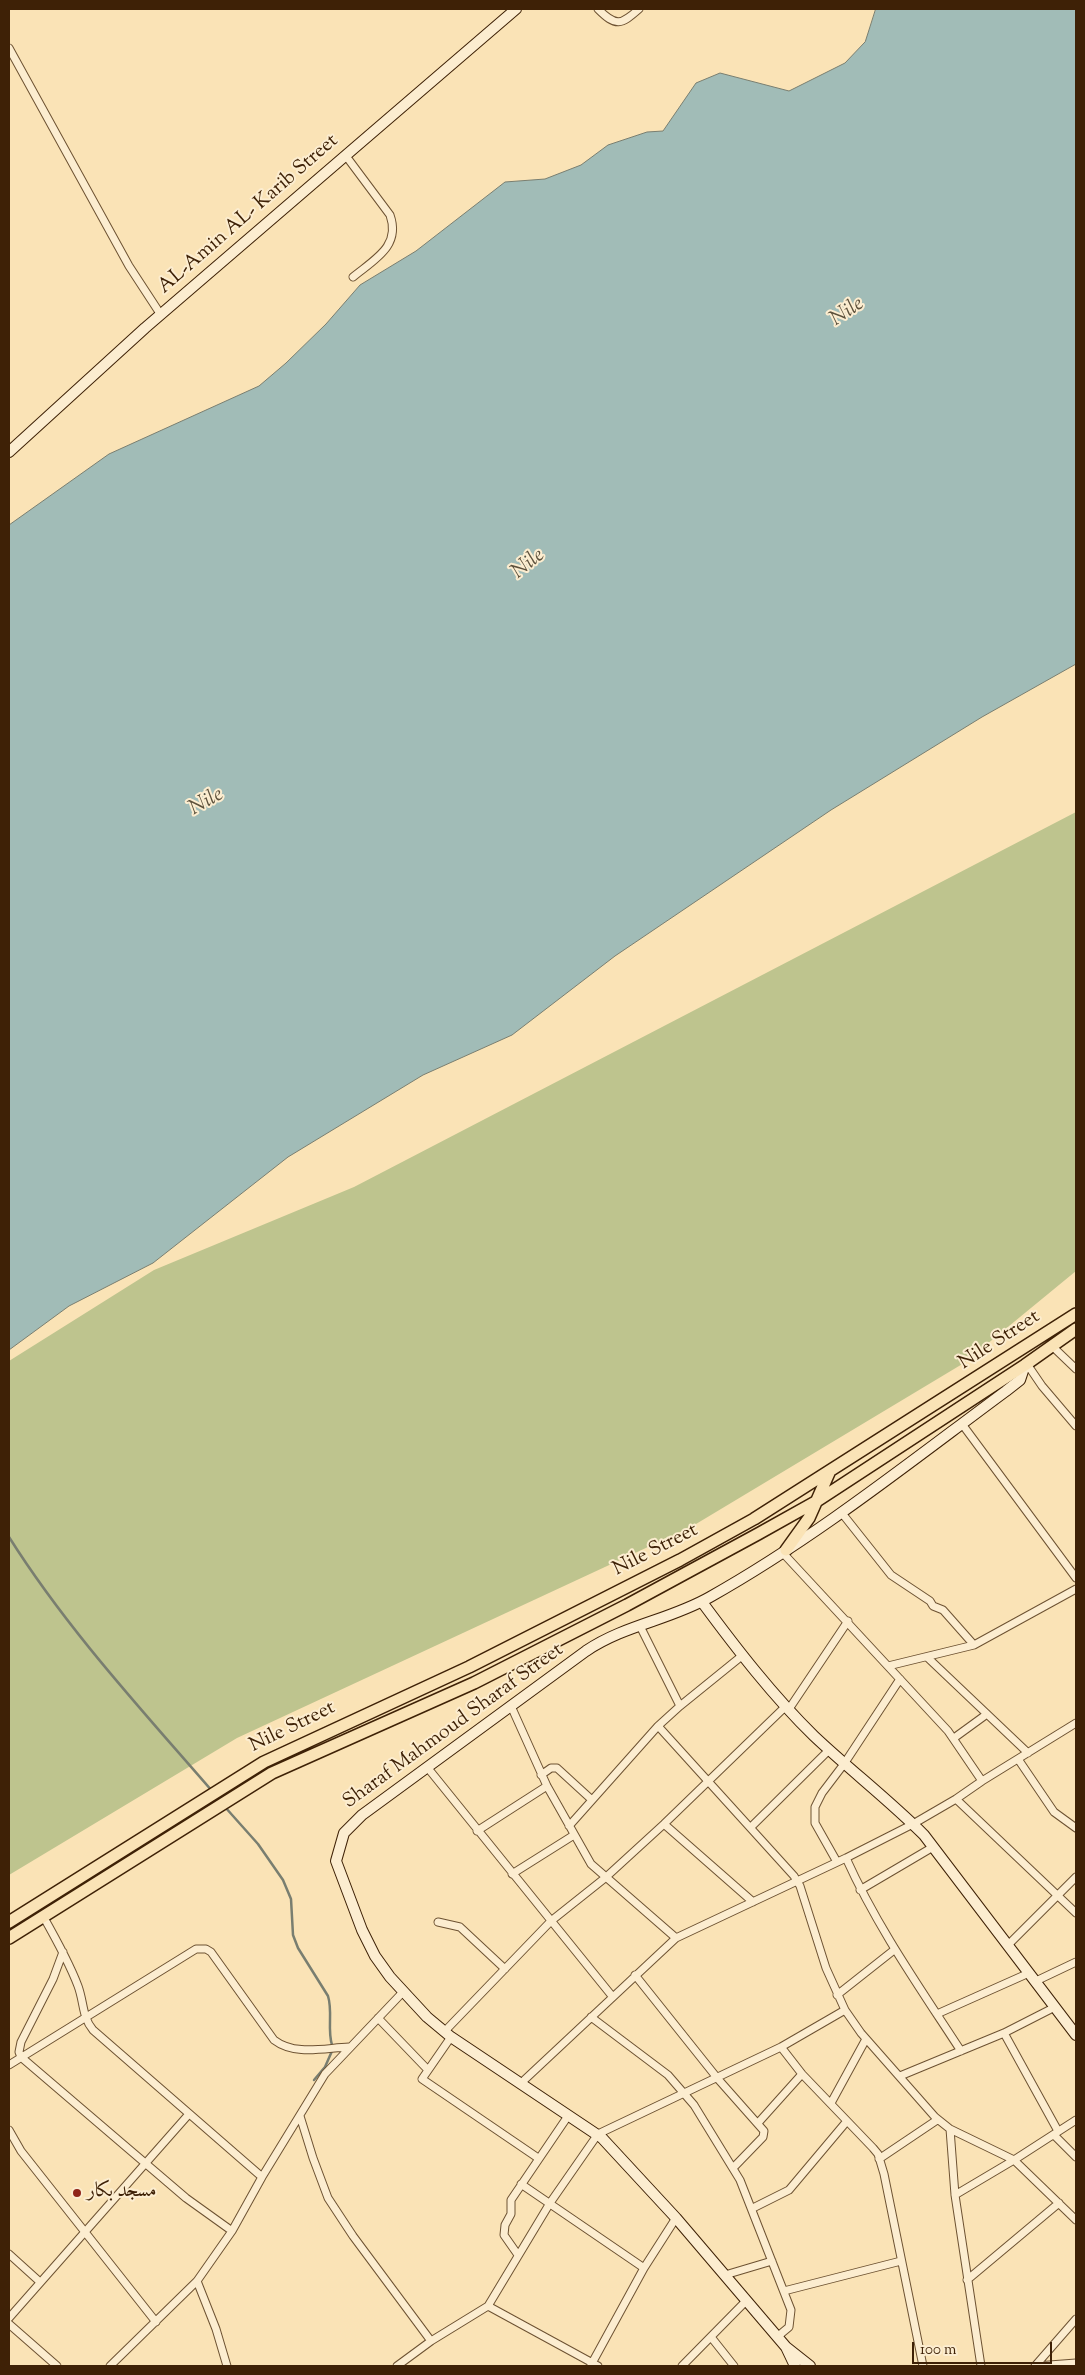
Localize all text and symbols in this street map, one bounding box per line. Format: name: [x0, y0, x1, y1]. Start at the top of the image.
street label: AL-Amin AL- Karib Street: [154, 130, 344, 300]
water label: Nile: [826, 293, 870, 333]
water label: Nile: [507, 544, 551, 586]
water label: Nile: [185, 783, 229, 823]
street label: Nile Street: [955, 1306, 1045, 1376]
street label: Nile Street: [610, 1519, 702, 1583]
street label: Sharaf Mahmoud Sharaf Street: [339, 1639, 569, 1815]
street label: Nile Street: [246, 1697, 340, 1759]
place label: مسجد بكار: [87, 2181, 157, 2205]
marker: مسجد بكار: [71, 2187, 83, 2199]
scale bar: [915, 2332, 1055, 2364]
text: 100 m: [920, 2340, 956, 2361]

